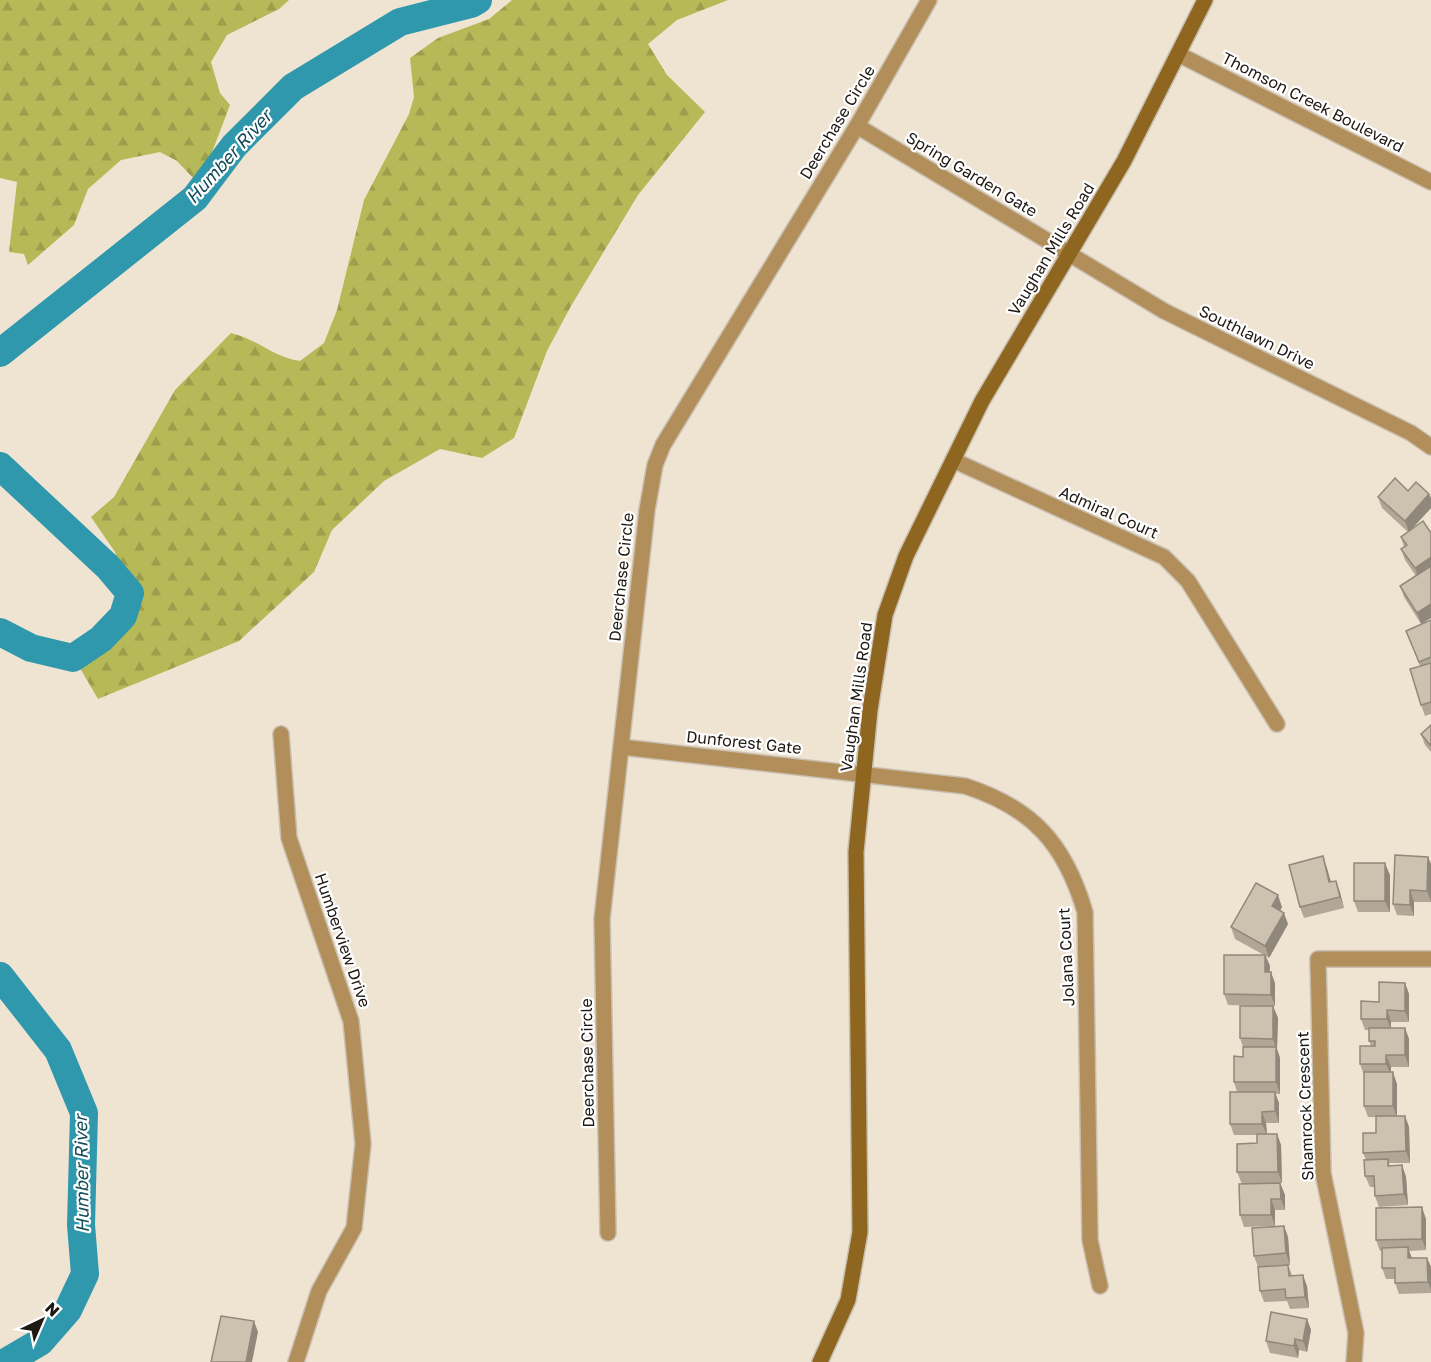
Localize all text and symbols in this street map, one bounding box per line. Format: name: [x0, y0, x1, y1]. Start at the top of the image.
street label: Thomson Creek Boulevard: [1219, 47, 1407, 157]
street label: Deerchase Circle: [795, 61, 879, 183]
water label: Humber River: [181, 103, 278, 207]
street label: Spring Garden Gate: [903, 127, 1041, 221]
street label: Vaughan Mills Road: [1004, 179, 1098, 319]
street label: Southlawn Drive: [1196, 300, 1318, 374]
street label: Admiral Court: [1056, 481, 1162, 543]
street label: Deerchase Circle: [604, 512, 638, 642]
street label: Vaughan Mills Road: [836, 621, 876, 773]
street label: Dunforest Gate: [685, 726, 803, 758]
street label: Humberview Drive: [311, 870, 375, 1010]
street label: Jolana Court: [1053, 907, 1079, 1007]
street label: Deerchase Circle: [576, 998, 598, 1128]
street label: Shamrock Crescent: [1292, 1031, 1318, 1181]
water label: Humber River: [69, 1112, 93, 1233]
north arrow: [12, 1290, 72, 1350]
text: N: [41, 1298, 64, 1321]

